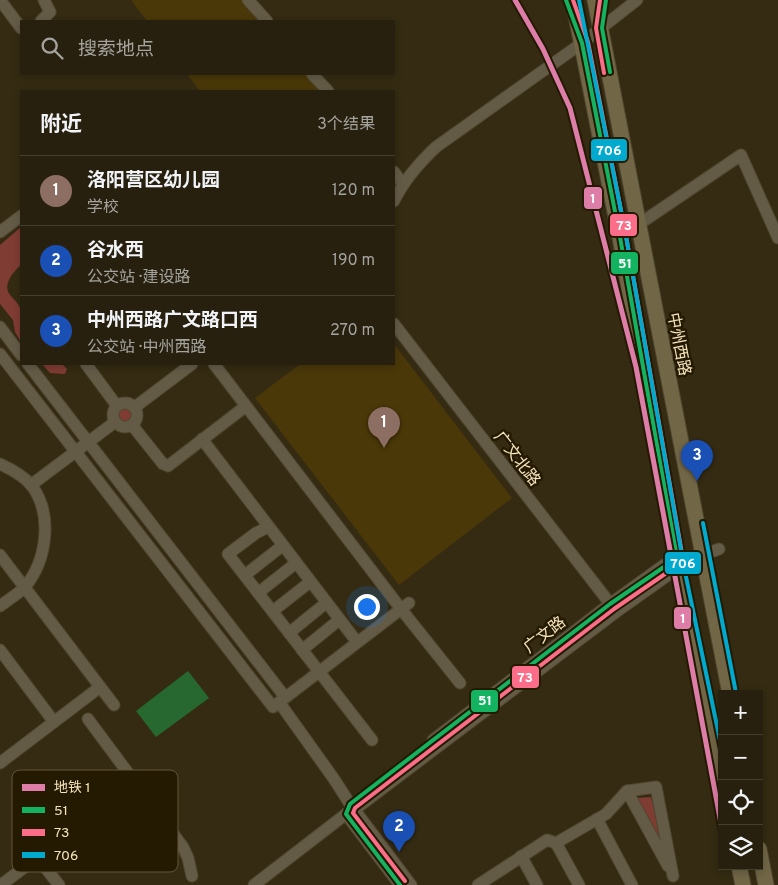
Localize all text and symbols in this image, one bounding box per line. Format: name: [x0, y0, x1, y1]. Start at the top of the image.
search box: [20, 20, 395, 75]
icon: search: [38, 34, 66, 62]
text: 搜索地点: [78, 38, 154, 62]
text: 附近: [40, 112, 82, 139]
text: 3个结果: [317, 115, 375, 135]
line badge: 706: [590, 138, 628, 162]
text: 706: [596, 143, 622, 160]
text: 洛阳营区幼儿园: [87, 169, 220, 193]
text: 1: [53, 181, 59, 201]
text: 120 m: [332, 181, 375, 201]
line badge: 1: [583, 186, 603, 210]
text: 1: [590, 191, 596, 208]
text: 学校: [87, 198, 119, 218]
line badge: 73: [609, 213, 638, 237]
text: 73: [616, 218, 632, 235]
text: 谷水西: [87, 239, 144, 263]
text: 2: [51, 251, 61, 271]
text: 190 m: [332, 251, 375, 271]
line badge: 51: [610, 251, 639, 275]
text: 51: [618, 256, 632, 273]
text: 公交站 · 建设路: [87, 268, 191, 288]
text: 中州西路广文路口西: [87, 309, 258, 333]
street label: 中州西路: [662, 311, 694, 378]
text: 3: [51, 321, 61, 341]
text: 270 m: [330, 321, 375, 341]
text: 公交站 · 中州西路: [87, 338, 207, 358]
pin: 1: [368, 407, 400, 448]
street label: 广文北路: [489, 428, 544, 491]
pin: 3: [681, 440, 713, 481]
line badge: 706: [664, 551, 702, 575]
text: 706: [670, 556, 696, 573]
your location: [354, 594, 380, 620]
line badge: 1: [673, 606, 692, 630]
text: 1: [680, 611, 686, 628]
street label: 广文路: [520, 613, 570, 658]
line badge: 73: [511, 665, 540, 689]
text: 73: [517, 670, 533, 687]
line badge: 51: [470, 689, 499, 713]
map controls: [718, 690, 763, 870]
button: +: [718, 690, 763, 735]
text: 51: [478, 693, 492, 710]
button: −: [718, 735, 763, 780]
legend: [12, 770, 178, 872]
text: 地铁 1: [54, 780, 91, 797]
button: locate: [718, 780, 763, 825]
text: 51: [54, 803, 68, 820]
pin: 2: [383, 811, 415, 852]
text: 73: [54, 825, 70, 842]
button: layers: [718, 825, 763, 870]
text: 706: [54, 848, 78, 865]

